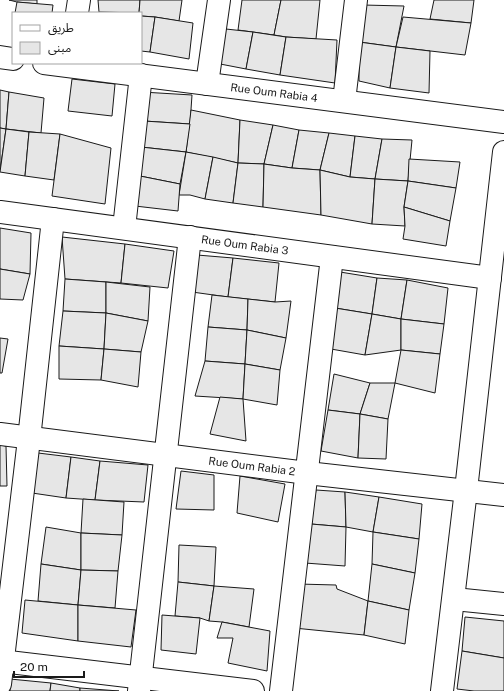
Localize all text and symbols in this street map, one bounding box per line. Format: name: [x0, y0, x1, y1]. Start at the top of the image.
legend: [12, 12, 142, 64]
text: طريق: [48, 21, 74, 36]
text: مبنى: [48, 41, 71, 55]
street label: Rue Oum Rabia 4: [230, 81, 318, 104]
street label: Rue Oum Rabia 3: [200, 233, 289, 257]
street label: Rue Oum Rabia 2: [208, 455, 297, 478]
scale bar: [14, 653, 84, 679]
text: 20 m: [20, 660, 48, 674]

